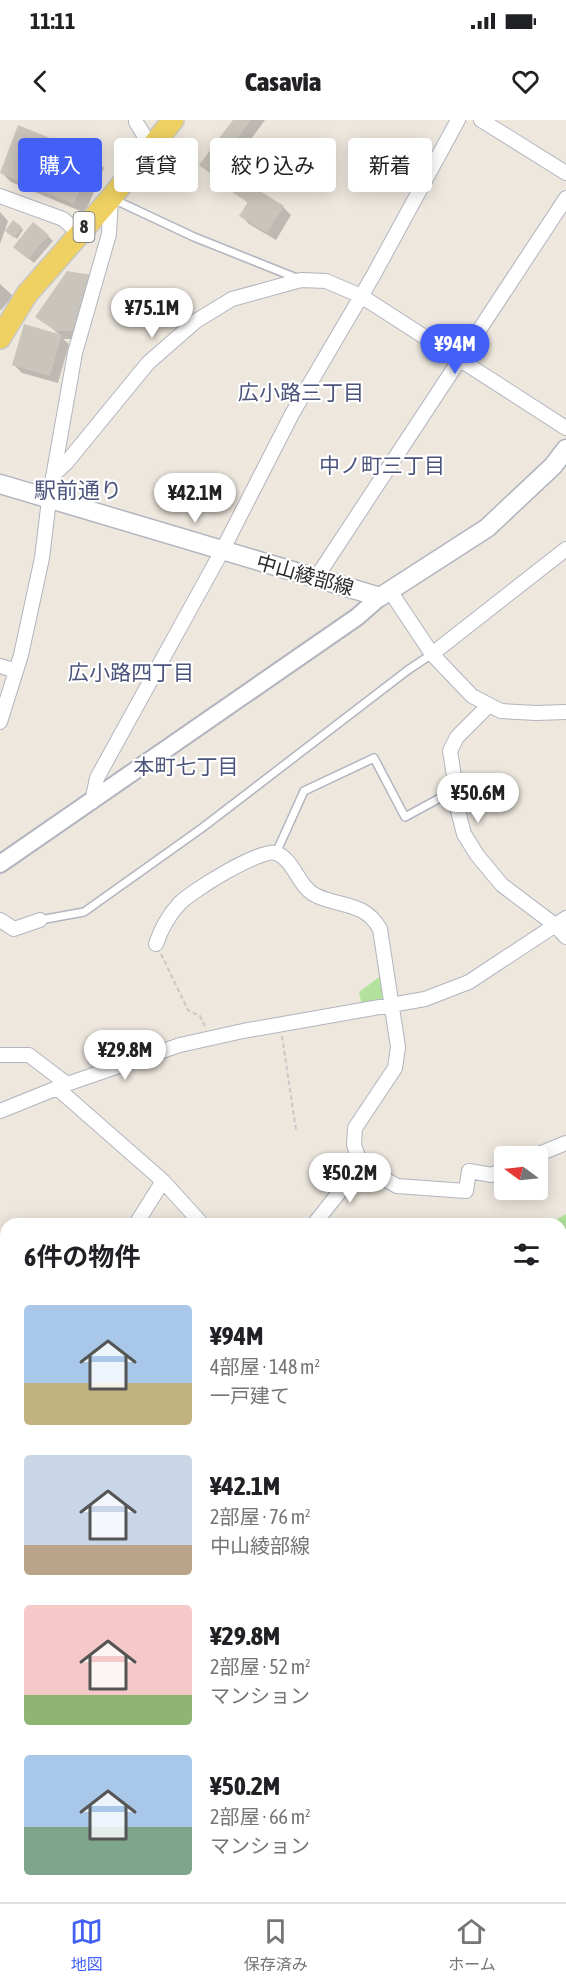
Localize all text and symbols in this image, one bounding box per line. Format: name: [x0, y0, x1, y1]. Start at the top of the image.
text: 11:11: [30, 8, 75, 34]
icon: back: [24, 65, 57, 98]
icon: heart: [509, 65, 542, 98]
text: Casavia: [245, 66, 321, 97]
chip: 購入: [18, 138, 102, 192]
chip: 賃貸: [114, 138, 198, 192]
chip: 絞り込み: [210, 138, 336, 192]
chip: 新着: [348, 138, 432, 192]
road number: 8: [74, 212, 94, 242]
pin: ¥75.1M: [103, 288, 201, 339]
text: ¥75.1M: [125, 296, 179, 319]
pin: ¥94M: [419, 324, 491, 375]
text: ¥94M: [434, 332, 476, 355]
district label: 広小路三丁目: [238, 380, 364, 404]
district label: 中ノ町三丁目: [319, 453, 445, 477]
pin: ¥42.1M: [146, 473, 244, 524]
district label: 駅前通り: [34, 477, 122, 503]
text: ¥42.1M: [168, 481, 222, 504]
street label: 中山綾部線: [254, 550, 356, 599]
district label: 広小路四丁目: [68, 660, 194, 684]
district label: 本町七丁目: [134, 754, 239, 778]
pin: ¥50.6M: [429, 773, 527, 824]
text: ¥50.6M: [451, 781, 505, 804]
pin: ¥29.8M: [76, 1030, 174, 1081]
text: ¥29.8M: [98, 1038, 152, 1061]
north arrow: [494, 1146, 548, 1200]
map controls: [494, 1146, 548, 1200]
pin: ¥50.2M: [301, 1153, 399, 1204]
text: ¥50.2M: [323, 1161, 377, 1184]
icon: filters: [510, 1238, 543, 1271]
text: 6件の物件: [24, 1242, 140, 1272]
text: ¥94M: [210, 1321, 263, 1351]
icon: home: [72, 1329, 144, 1401]
text: 4部屋 · 148 m²: [210, 1355, 320, 1378]
text: 一戸建て: [210, 1384, 290, 1407]
text: ¥42.1M: [210, 1471, 280, 1501]
icon: home: [72, 1479, 144, 1551]
text: 2部屋 · 76 m²: [210, 1505, 311, 1528]
text: 中山綾部線: [210, 1534, 310, 1557]
text: ¥29.8M: [210, 1621, 280, 1651]
icon: home: [72, 1629, 144, 1701]
text: 2部屋 · 52 m²: [210, 1655, 311, 1678]
text: マンション: [210, 1684, 310, 1707]
text: ¥50.2M: [210, 1771, 280, 1801]
icon: home: [72, 1779, 144, 1851]
text: 2部屋 · 66 m²: [210, 1805, 311, 1828]
text: マンション: [210, 1834, 310, 1857]
tab: 地図: [70, 1915, 103, 1975]
tab: 保存済み: [244, 1915, 308, 1975]
tab: ホーム: [448, 1915, 496, 1975]

